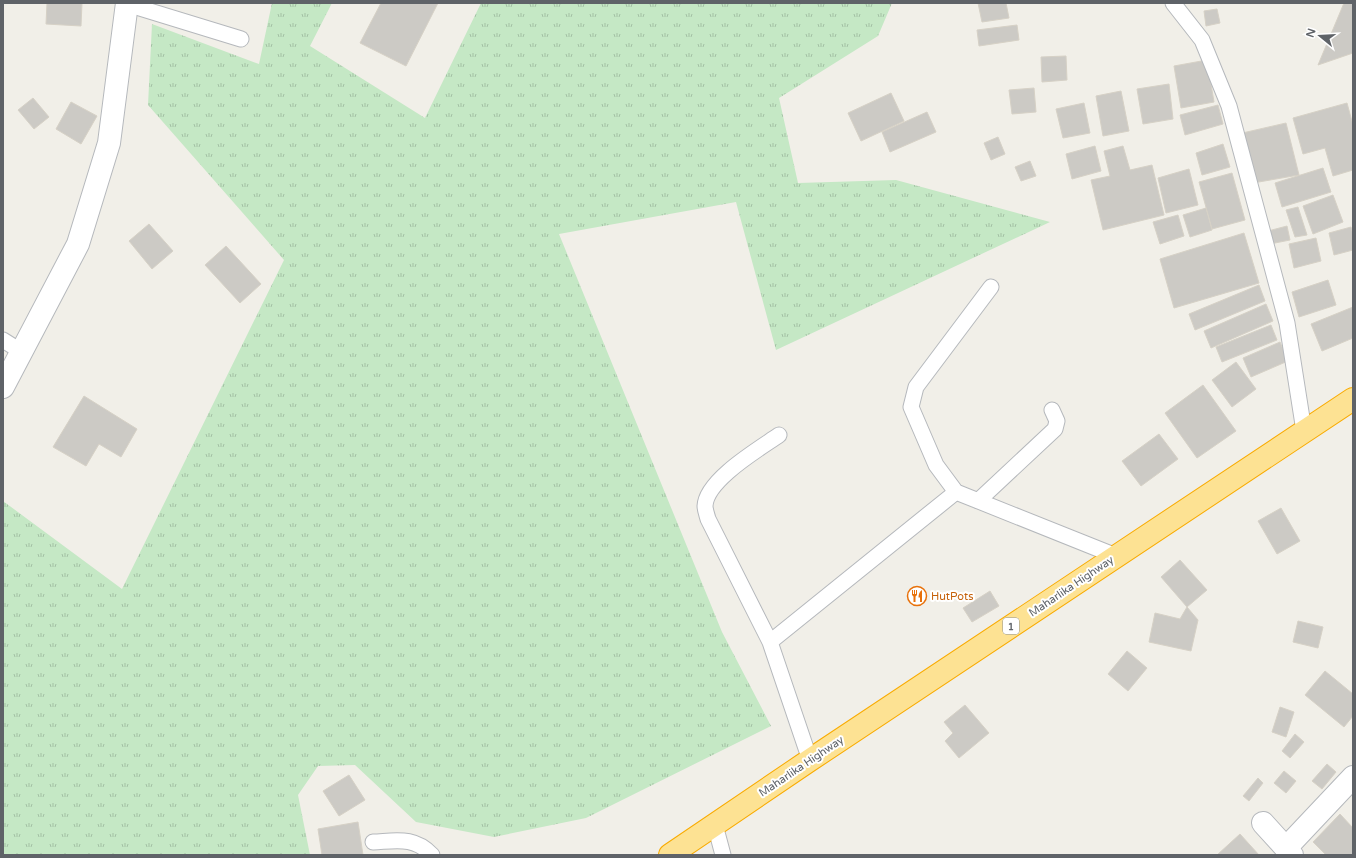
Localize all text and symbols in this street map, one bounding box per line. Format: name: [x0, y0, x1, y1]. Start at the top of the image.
north arrow: [1300, 16, 1340, 56]
text: N: [1303, 27, 1319, 39]
street label: Maharlika Highway: [1026, 553, 1116, 620]
restaurant icon: HutPots: [906, 585, 928, 607]
place label: HutPots: [931, 590, 973, 603]
road number: 1: [1003, 618, 1019, 634]
street label: Maharlika Highway: [756, 733, 846, 800]

